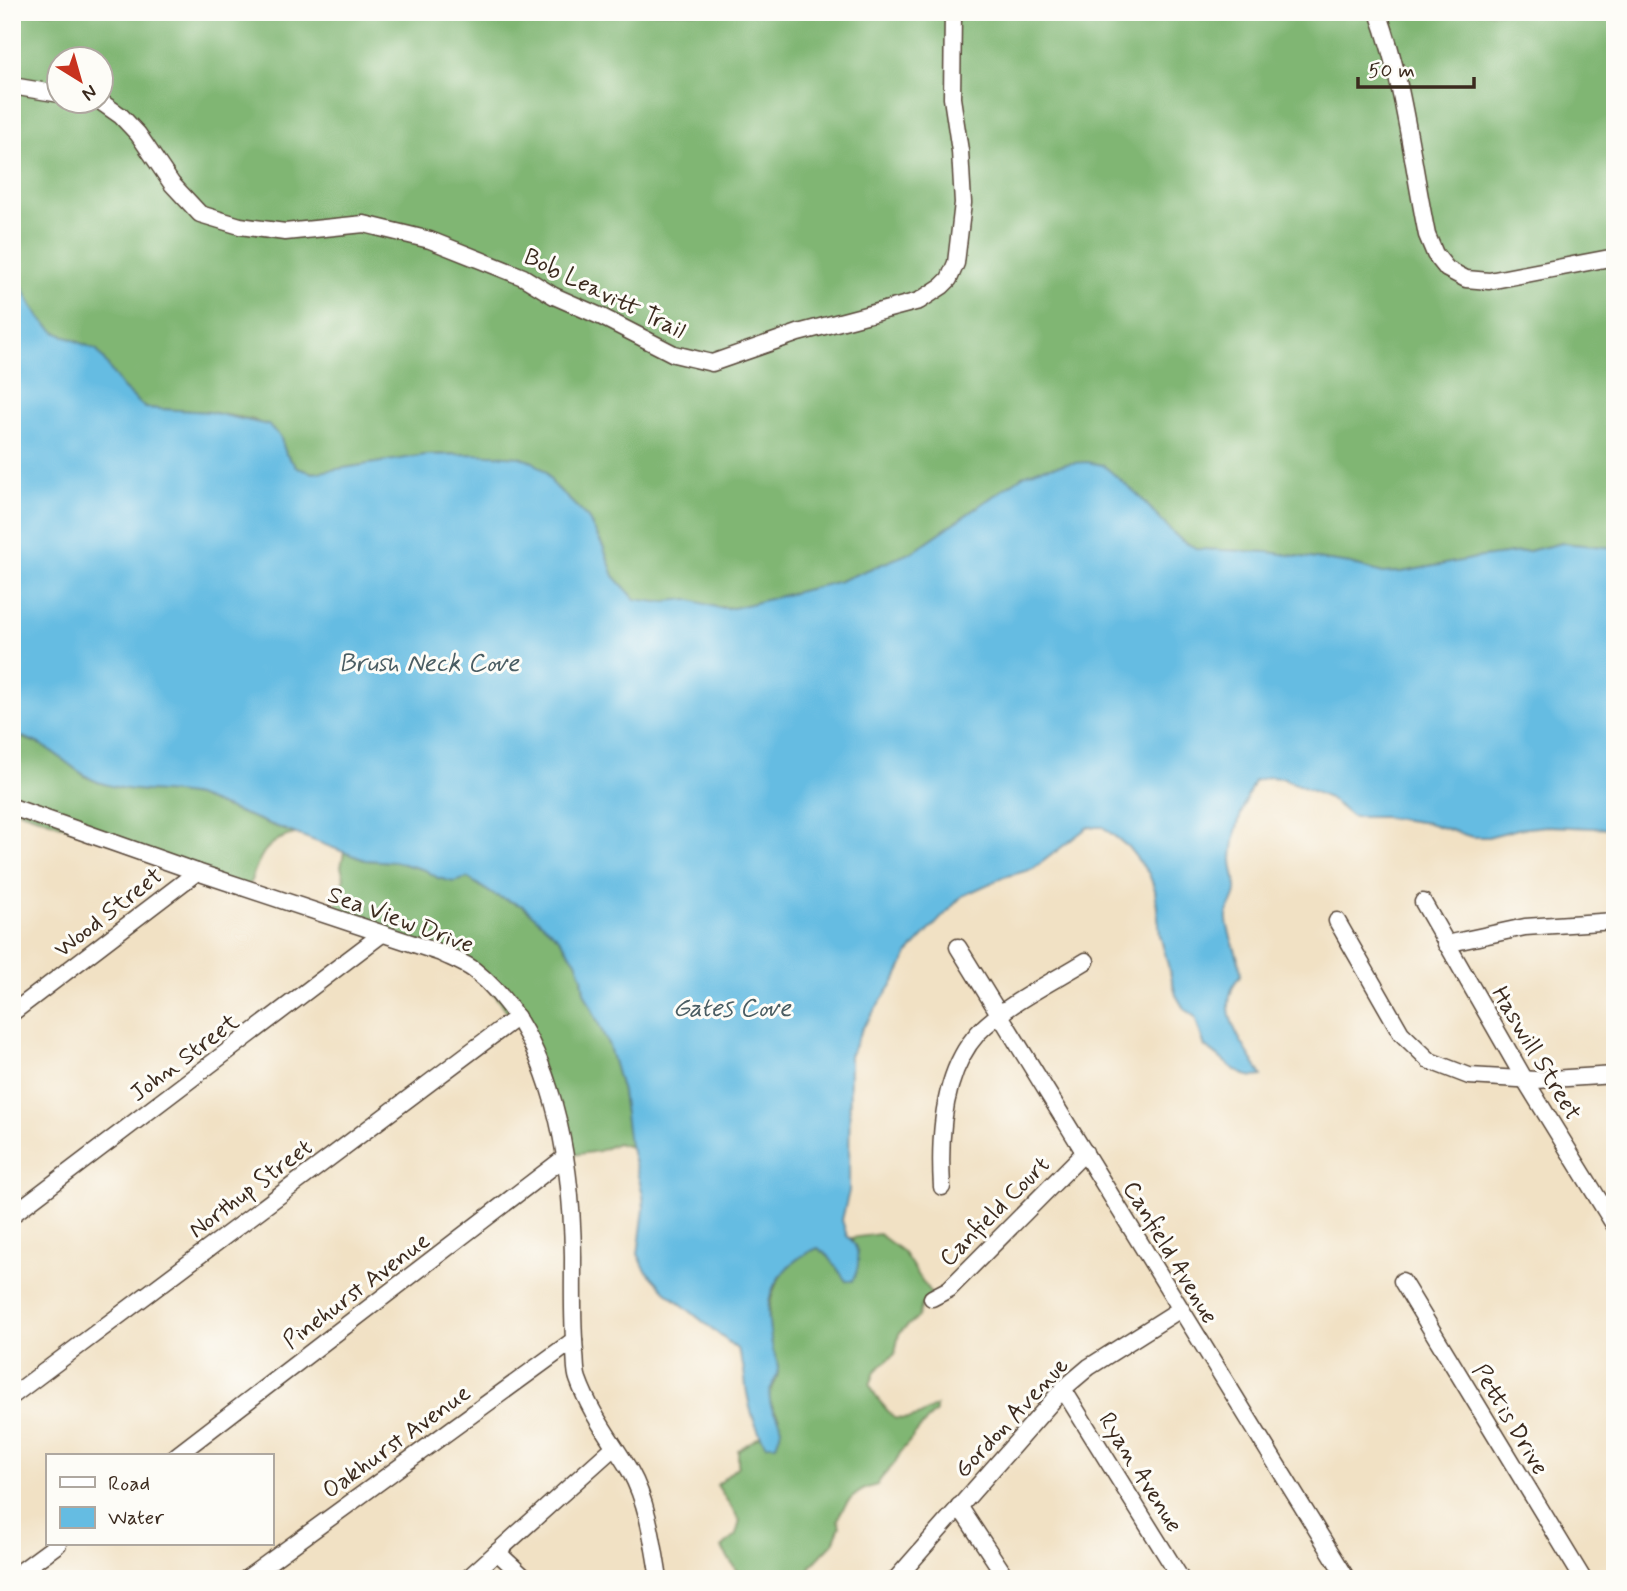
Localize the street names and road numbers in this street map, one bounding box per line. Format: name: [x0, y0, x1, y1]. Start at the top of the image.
street label: Bob Leavitt Trail: [518, 242, 690, 347]
street label: Wood Street: [48, 861, 170, 965]
street label: Sea View Drive: [323, 880, 478, 961]
street label: Haswill Street: [1483, 981, 1588, 1127]
street label: John Street: [124, 1007, 246, 1109]
street label: Northup Street: [183, 1133, 319, 1246]
street label: Canfield Court: [933, 1150, 1057, 1274]
street label: Canfield Avenue: [1115, 1176, 1225, 1330]
street label: Pinehurst Avenue: [277, 1226, 437, 1357]
street label: Gordon Avenue: [948, 1351, 1076, 1485]
street label: Pettis Drive: [1464, 1358, 1555, 1481]
street label: Oakhurst Avenue: [317, 1378, 477, 1506]
street label: Ryan Avenue: [1091, 1407, 1189, 1539]

